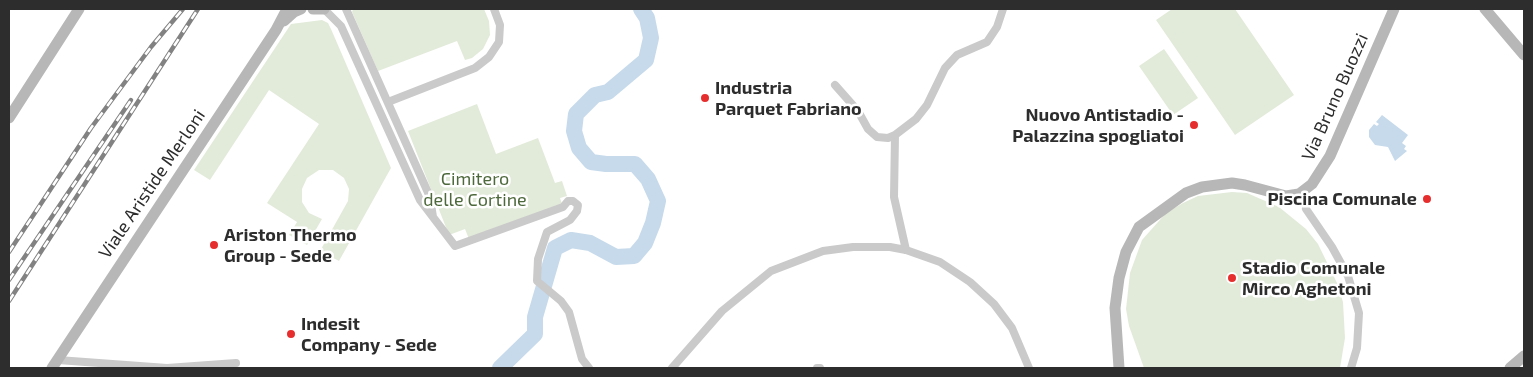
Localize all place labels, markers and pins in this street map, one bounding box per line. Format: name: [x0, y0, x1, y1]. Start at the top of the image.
place label: Industria Parquet Fabriano: [715, 77, 862, 120]
marker: Industria Parquet Fabriano: [699, 92, 711, 104]
place label: Nuovo Antistadio - Palazzina spogliatoi: [1012, 104, 1184, 146]
marker: Nuovo Antistadio - Palazzina spogliatoi: [1188, 119, 1200, 131]
place label: Piscina Comunale: [1267, 188, 1417, 210]
marker: Piscina Comunale: [1421, 193, 1433, 205]
place label: Ariston Thermo Group - Sede: [224, 224, 357, 266]
marker: Ariston Thermo Group - Sede: [208, 239, 220, 251]
place label: Stadio Comunale Mirco Aghetoni: [1242, 257, 1385, 300]
marker: Stadio Comunale Mirco Aghetoni: [1226, 272, 1238, 284]
place label: Indesit Company - Sede: [301, 313, 437, 356]
marker: Indesit Company - Sede: [285, 328, 297, 340]

